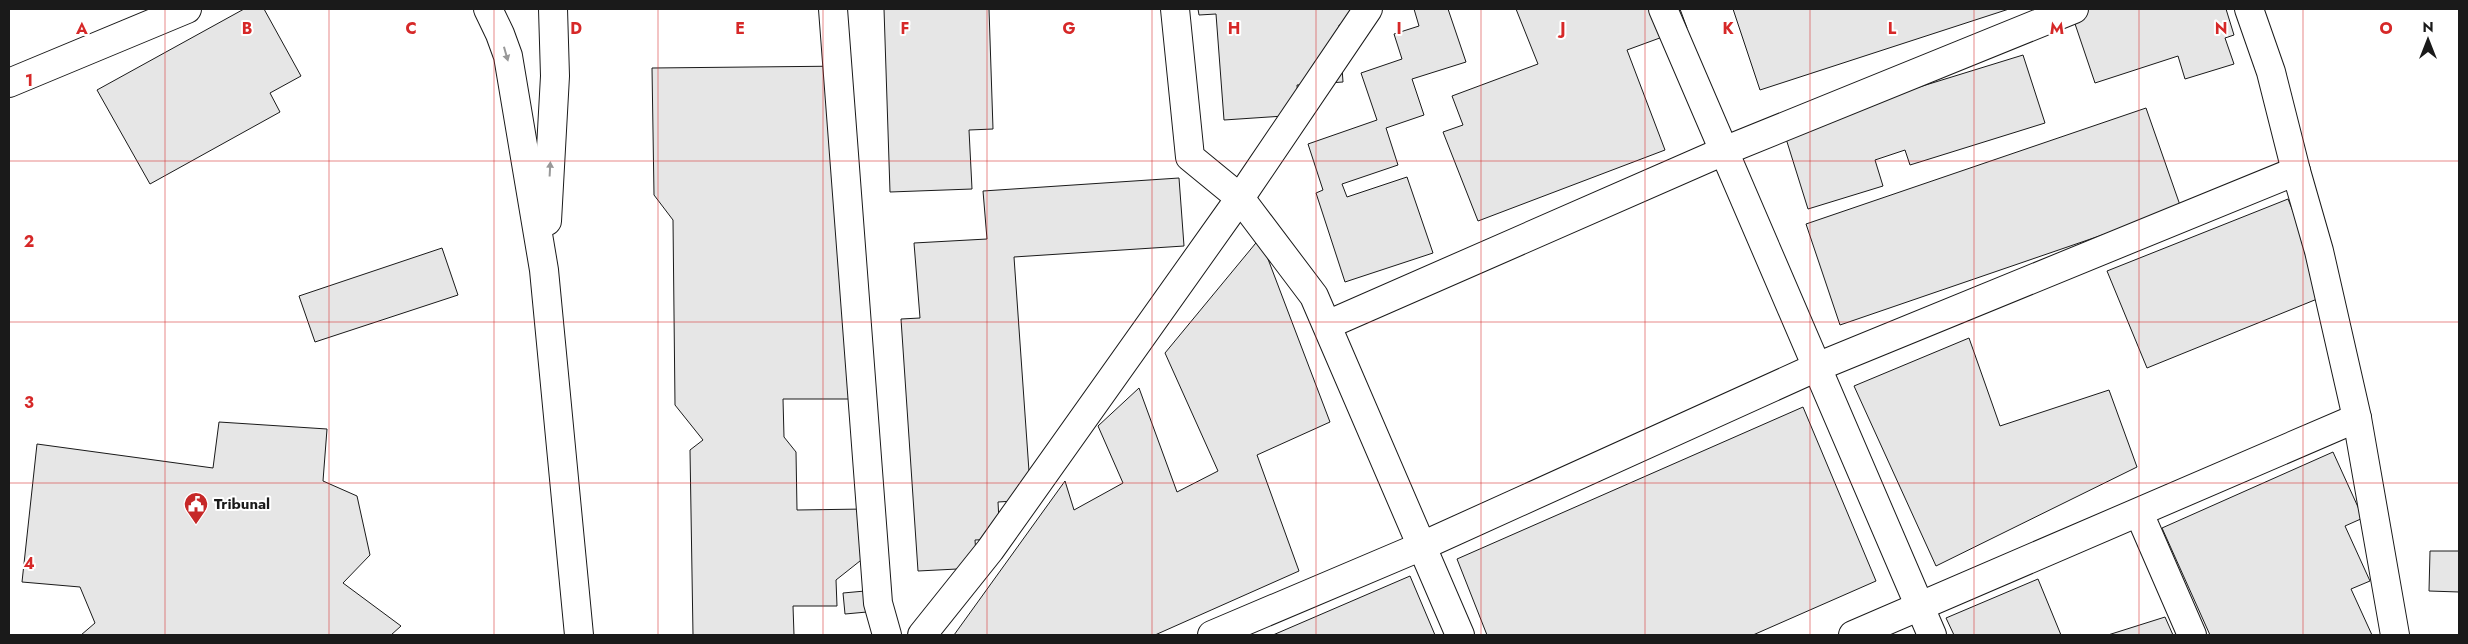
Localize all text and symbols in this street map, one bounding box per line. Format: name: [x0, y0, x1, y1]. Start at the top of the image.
north arrow: [2403, 15, 2453, 65]
text: A: [75, 17, 88, 40]
text: B: [242, 17, 252, 40]
text: C: [405, 17, 417, 40]
text: D: [570, 17, 582, 40]
text: E: [735, 17, 745, 40]
text: F: [901, 17, 909, 40]
text: G: [1062, 17, 1076, 40]
text: H: [1228, 17, 1240, 40]
text: I: [1396, 17, 1402, 40]
text: J: [1557, 17, 1566, 40]
text: K: [1722, 17, 1734, 40]
text: L: [1888, 17, 1897, 40]
text: M: [2050, 17, 2064, 40]
text: N: [2215, 17, 2227, 40]
text: O: [2379, 17, 2393, 40]
text: N: [2422, 17, 2434, 37]
one-way arrow: [503, 46, 511, 61]
text: 1: [25, 69, 33, 92]
one-way arrow: [546, 160, 554, 176]
text: 2: [24, 230, 34, 253]
text: 3: [24, 391, 34, 414]
public building icon: Tribunal: [183, 491, 209, 525]
place label: Tribunal: [214, 493, 270, 515]
text: 4: [23, 552, 35, 575]

